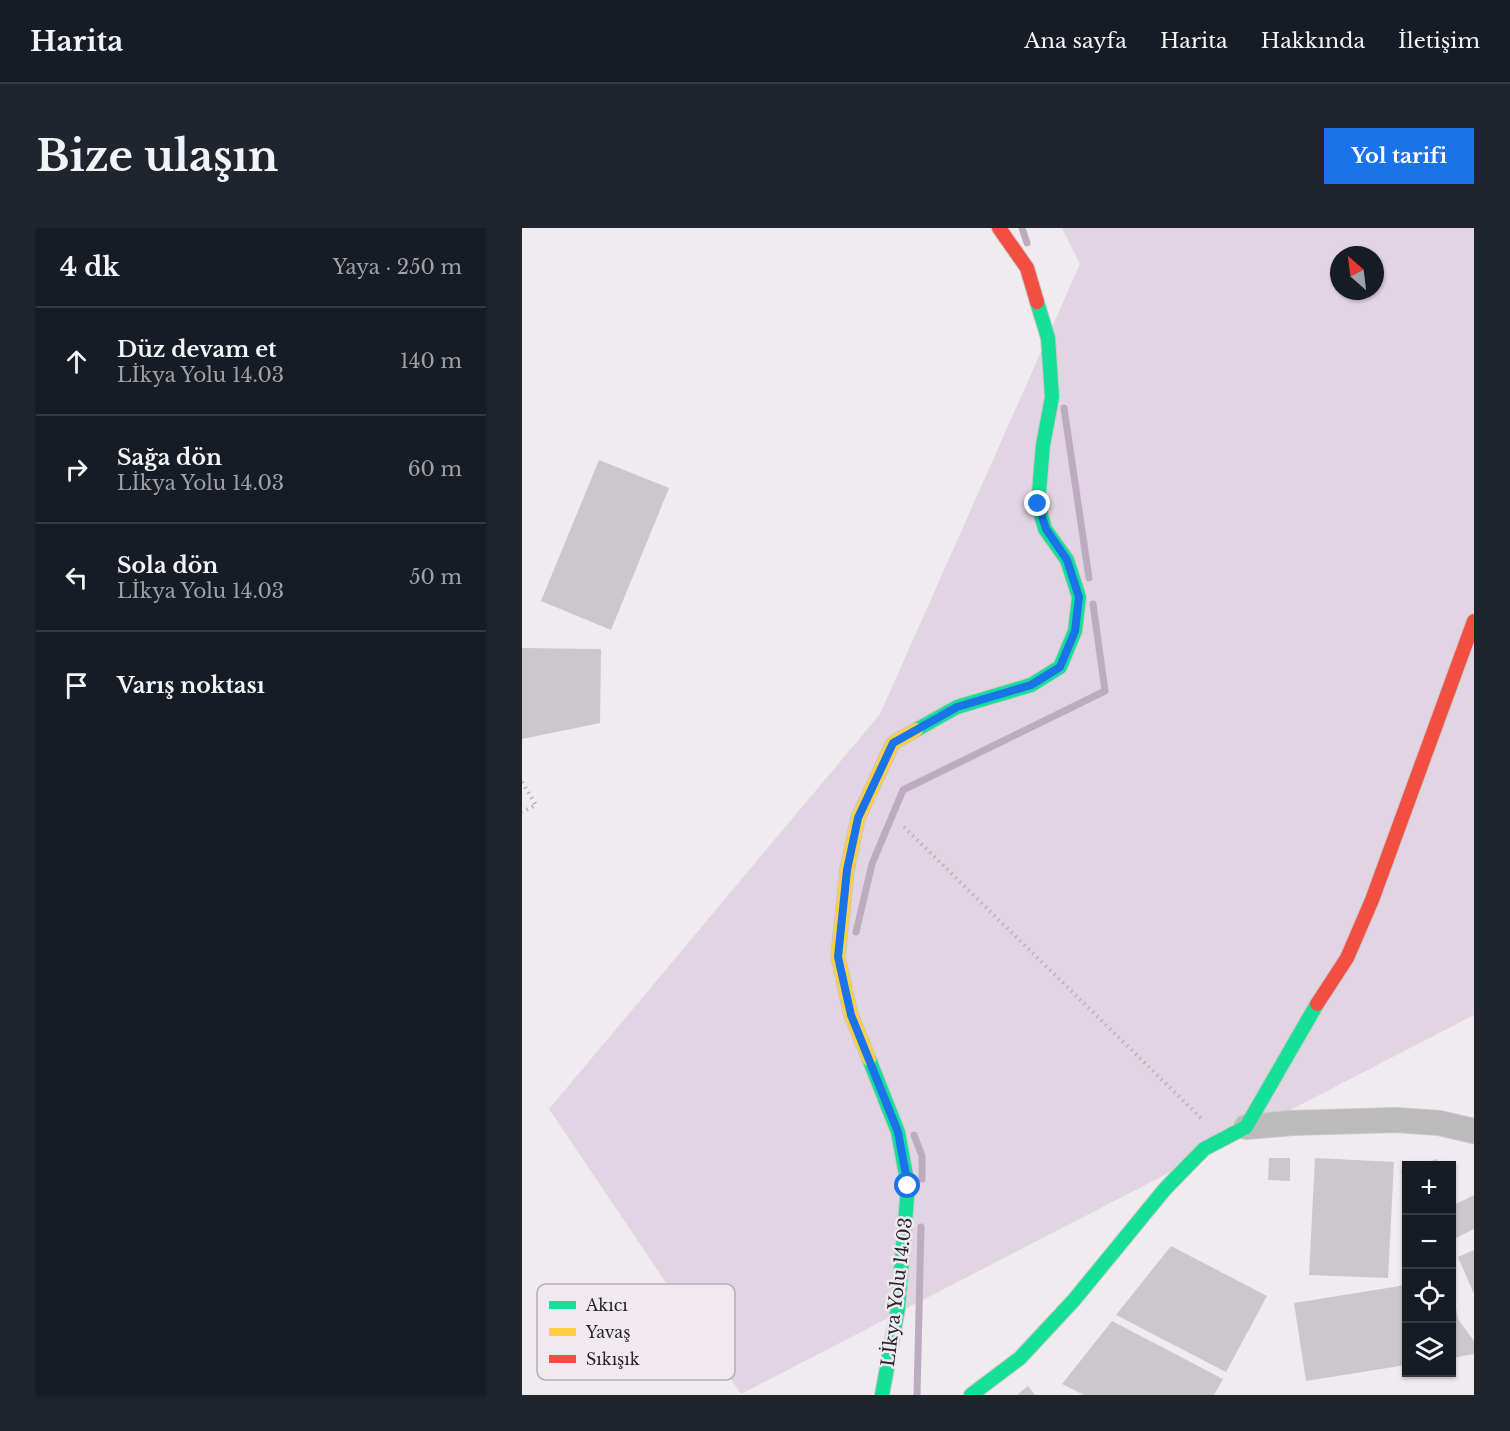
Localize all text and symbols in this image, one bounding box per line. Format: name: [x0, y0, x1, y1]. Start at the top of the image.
text: Harita: [30, 24, 123, 59]
text: Ana sayfa: [1024, 28, 1127, 54]
text: Harita: [1160, 28, 1228, 54]
text: Hakkında: [1261, 28, 1365, 54]
text: İletişim: [1398, 28, 1480, 54]
button: Yol tarifi: [1324, 128, 1474, 184]
text: Bize ulaşın: [36, 130, 278, 182]
north arrow: [1330, 246, 1384, 300]
text: 4 dk: [60, 251, 120, 283]
text: Yaya · 250 m: [333, 255, 462, 279]
text: Düz devam et: [117, 336, 277, 363]
icon: ahead: [60, 345, 93, 378]
text: 140 m: [400, 349, 462, 373]
text: Lİkya Yolu 14.03: [117, 363, 284, 387]
text: Sağa dön: [117, 444, 222, 471]
icon: right: [60, 453, 93, 486]
text: 60 m: [408, 457, 462, 481]
text: Lİkya Yolu 14.03: [117, 471, 284, 495]
route end: [1024, 490, 1050, 516]
text: Sola dön: [117, 552, 218, 579]
icon: left: [60, 561, 93, 594]
text: 50 m: [409, 565, 462, 589]
text: Lİkya Yolu 14.03: [117, 579, 284, 603]
icon: arrive: [60, 669, 93, 702]
text: Varış noktası: [117, 672, 265, 699]
map controls: [1402, 1161, 1456, 1377]
button: +: [1402, 1161, 1456, 1215]
route start: [894, 1172, 920, 1198]
button: −: [1402, 1215, 1456, 1269]
street label: Lİkya Yolu 14.03: [876, 1216, 917, 1368]
button: locate: [1402, 1269, 1456, 1323]
legend: [537, 1284, 735, 1380]
text: Akıcı: [585, 1295, 628, 1315]
text: Yavaş: [585, 1322, 630, 1342]
button: layers: [1402, 1323, 1456, 1377]
text: Sıkışık: [586, 1349, 640, 1369]

